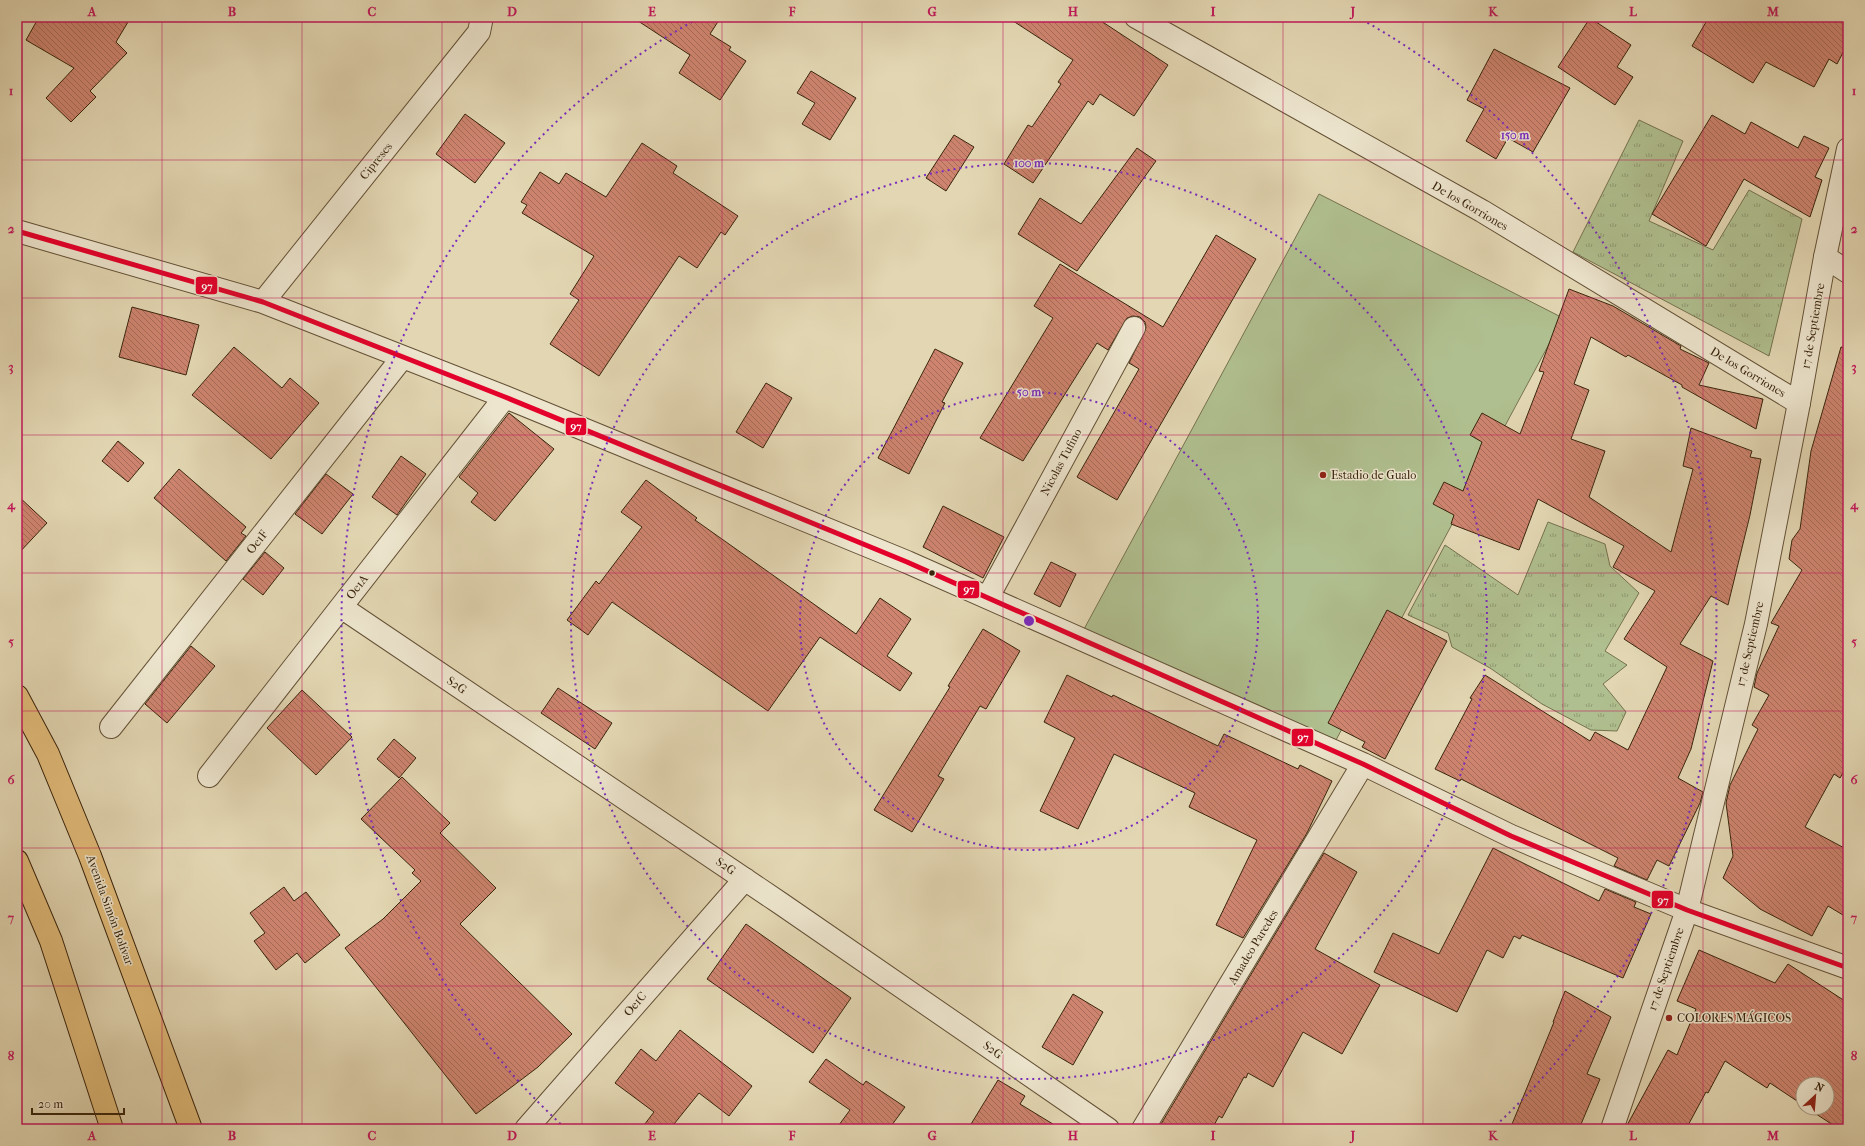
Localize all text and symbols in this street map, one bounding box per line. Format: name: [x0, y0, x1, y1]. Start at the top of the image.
text: A: [87, 4, 97, 19]
text: B: [228, 4, 237, 19]
text: C: [368, 4, 377, 19]
text: D: [507, 4, 517, 19]
text: E: [648, 4, 656, 19]
text: F: [788, 4, 796, 19]
text: G: [927, 4, 937, 19]
text: H: [1068, 4, 1079, 19]
text: I: [1210, 4, 1216, 19]
text: J: [1349, 4, 1356, 20]
text: K: [1488, 4, 1499, 19]
text: L: [1629, 4, 1638, 19]
text: M: [1766, 4, 1779, 19]
text: 1: [9, 83, 14, 98]
text: 1: [1852, 83, 1857, 98]
text: 150 m: [1501, 128, 1530, 142]
street label: Cipreses: [357, 139, 396, 182]
text: 100 m: [1014, 156, 1045, 170]
street label: De los Gorriones: [1430, 179, 1511, 234]
text: 2: [8, 221, 15, 236]
text: 2: [1851, 221, 1858, 236]
line badge: 97: [195, 276, 218, 295]
text: 97: [200, 280, 213, 293]
street label: 17 de Septiembre: [1799, 282, 1827, 370]
street label: De los Gorriones: [1708, 344, 1789, 400]
text: 3: [8, 359, 14, 375]
text: 3: [1851, 359, 1857, 375]
text: 50 m: [1017, 385, 1042, 399]
line badge: 97: [565, 417, 587, 436]
text: 97: [569, 420, 582, 433]
street label: Nicolas Tufino: [1037, 426, 1085, 498]
place label: Estadio de Gualo: [1331, 468, 1416, 482]
marker: Estadio de Gualo: [1318, 470, 1328, 480]
text: 4: [6, 497, 16, 513]
text: 4: [1849, 497, 1859, 513]
street label: Oe1F: [243, 527, 271, 557]
unlabelled marker: [927, 568, 937, 578]
street label: Oe1A: [343, 572, 371, 602]
line badge: 97: [957, 580, 980, 599]
text: 97: [962, 583, 975, 596]
street label: 17 de Septiembre: [1733, 600, 1767, 688]
centre of rings: [1022, 614, 1036, 628]
text: 5: [8, 634, 14, 649]
text: 5: [1851, 634, 1857, 649]
street label: S2G: [444, 673, 470, 697]
line badge: 97: [1291, 728, 1314, 747]
text: 97: [1296, 731, 1309, 744]
text: 6: [7, 772, 15, 787]
text: 6: [1850, 772, 1858, 787]
street label: Avenida Simón Bolívar: [83, 852, 137, 968]
street label: S2G: [713, 854, 739, 878]
line badge: 97: [1651, 890, 1674, 909]
text: 97: [1656, 894, 1669, 907]
street label: Amadeo Paredes: [1225, 906, 1281, 988]
text: 7: [7, 910, 15, 925]
text: 7: [1850, 910, 1858, 925]
street label: 17 de Septiembre: [1645, 925, 1687, 1012]
street label: Oe1C: [621, 989, 649, 1019]
place label: COLORES MÁGICOS: [1677, 1010, 1791, 1025]
marker: COLORES MÁGICOS: [1664, 1013, 1674, 1023]
street label: S2G: [980, 1038, 1006, 1062]
text: 8: [8, 1048, 15, 1063]
text: 8: [1851, 1048, 1858, 1063]
north arrow: [1795, 1076, 1835, 1116]
text: N: [1813, 1080, 1826, 1095]
scale bar: [32, 1090, 124, 1116]
text: 20 m: [38, 1097, 63, 1111]
text: A: [87, 1128, 97, 1143]
text: B: [228, 1128, 237, 1143]
text: C: [368, 1128, 377, 1143]
text: D: [507, 1128, 517, 1143]
text: E: [648, 1128, 656, 1143]
text: F: [788, 1128, 796, 1143]
text: G: [927, 1128, 937, 1143]
text: H: [1068, 1128, 1079, 1143]
text: I: [1210, 1128, 1216, 1143]
text: J: [1349, 1128, 1356, 1144]
text: K: [1488, 1128, 1499, 1143]
text: L: [1629, 1128, 1638, 1143]
text: M: [1766, 1128, 1779, 1143]

